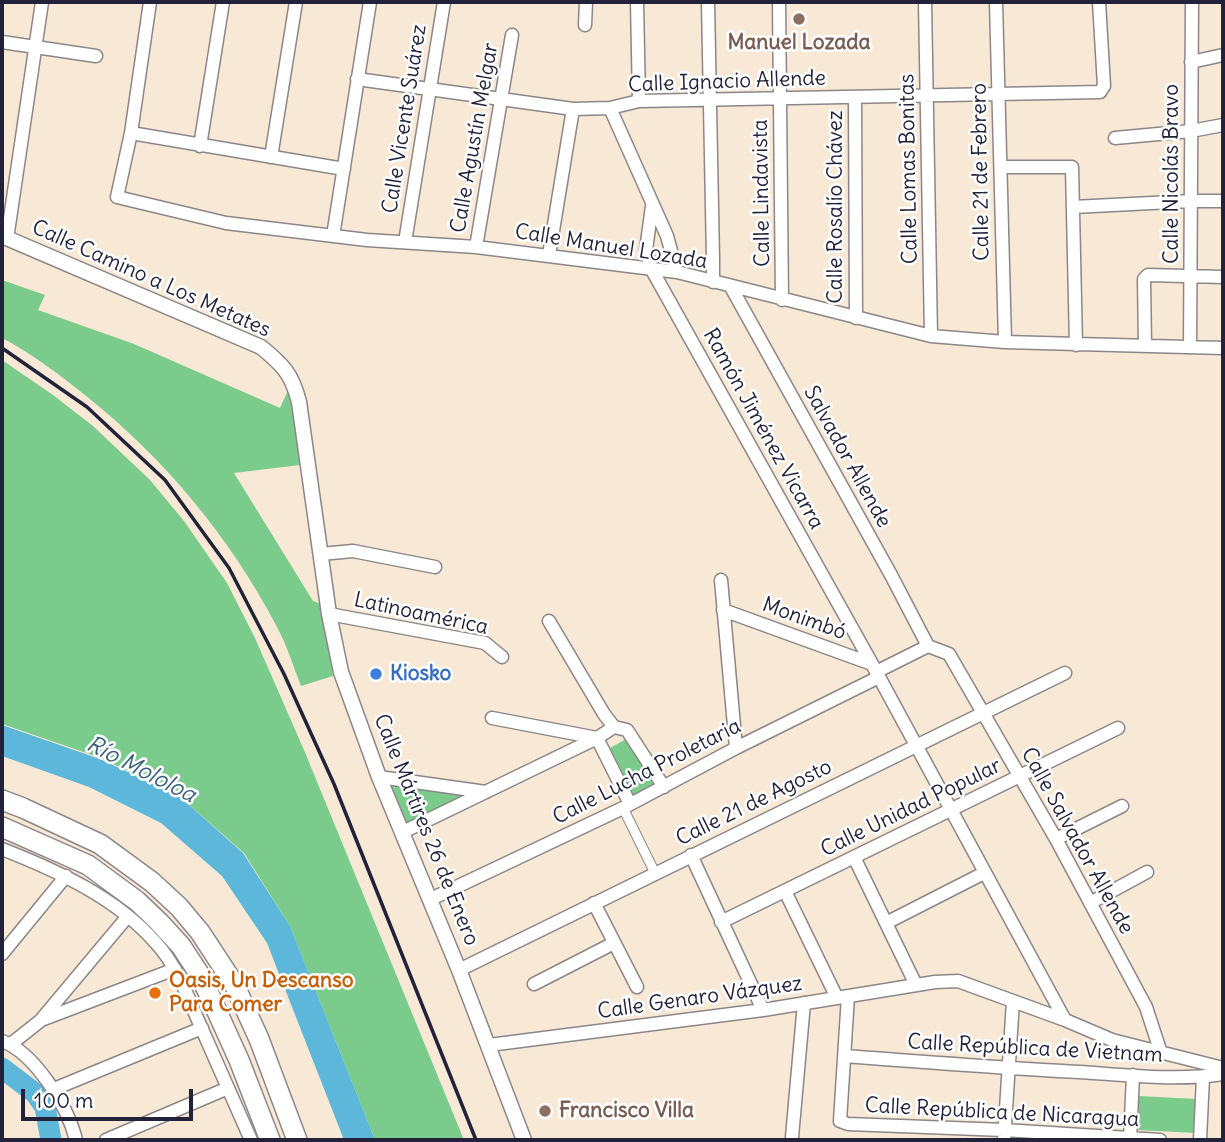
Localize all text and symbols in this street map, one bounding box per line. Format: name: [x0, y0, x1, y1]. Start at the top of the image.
marker: Manuel Lozada: [791, 11, 807, 27]
street label: Calle Vicente Suárez: [378, 23, 432, 215]
place label: Manuel Lozada: [727, 30, 871, 56]
street label: Calle Agustín Melgar: [446, 41, 504, 235]
street label: Calle Ignacio Allende: [628, 66, 826, 98]
street label: Calle Lomas Bonitas: [895, 74, 923, 264]
street label: Calle 21 de Febrero: [967, 83, 995, 261]
street label: Calle Nicolás Bravo: [1159, 84, 1185, 264]
street label: Calle Rosalío Chávez: [823, 110, 849, 304]
street label: Calle Lindavista: [748, 119, 776, 267]
street label: Calle Camino a Los Metates: [28, 215, 274, 343]
street label: Calle Manuel Lozada: [513, 219, 709, 275]
street label: Ramón Jiménez Vicarra: [697, 324, 829, 534]
street label: Salvador Allende: [798, 382, 896, 532]
street label: Latinoamérica: [352, 587, 490, 641]
street label: Monimbó: [759, 592, 849, 646]
place label: Kiosko: [390, 661, 451, 687]
marker: Kiosko: [368, 666, 384, 682]
street label: Calle Mártires 26 de Enero: [368, 711, 484, 949]
street label: Calle Lucha Proletaria: [549, 714, 745, 830]
water label: Río Mololoa: [82, 731, 200, 809]
street label: Calle Salvador Allende: [1015, 743, 1139, 939]
street label: Calle Unidad Popular: [817, 753, 1005, 863]
street label: Calle 21 de Agosto: [672, 754, 836, 852]
place label: Oasis, Un Descanso Para Comer: [169, 968, 354, 1018]
street label: Calle Genaro Vázquez: [596, 971, 804, 1025]
marker: Oasis, Un Descanso Para Comer: [147, 985, 163, 1001]
street label: Calle República de Vietnam: [907, 1030, 1163, 1068]
scale bar: [24, 1076, 196, 1120]
text: 100 m: [34, 1087, 93, 1114]
street label: Calle República de Nicaragua: [864, 1093, 1140, 1133]
place label: Francisco Villa: [559, 1098, 694, 1124]
marker: Francisco Villa: [537, 1103, 553, 1119]

